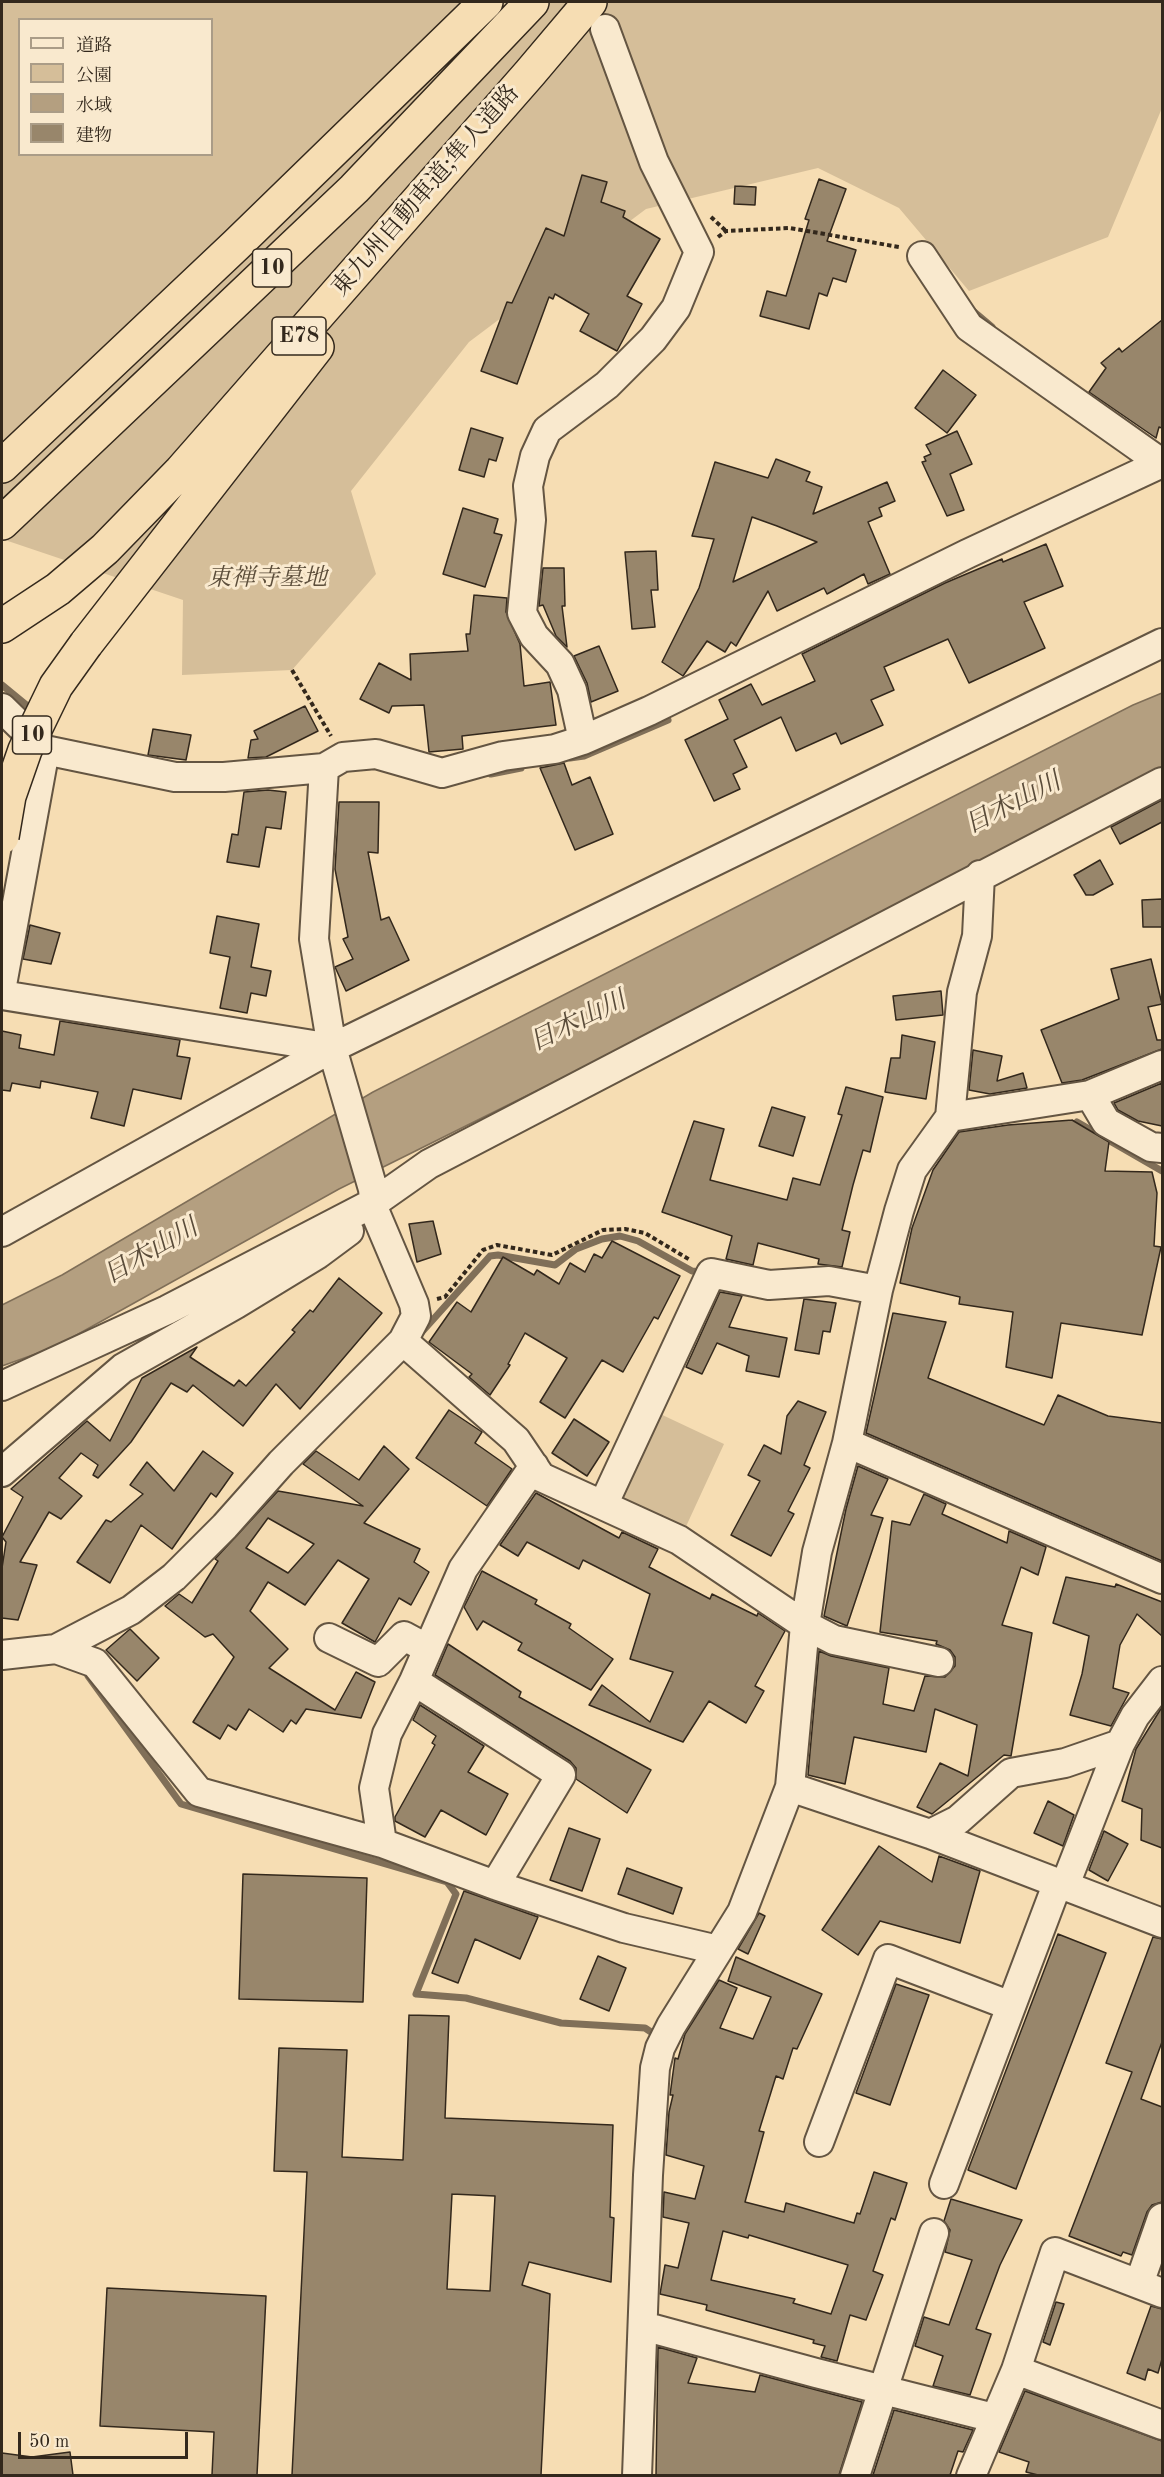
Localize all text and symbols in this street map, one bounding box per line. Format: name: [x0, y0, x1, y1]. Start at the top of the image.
legend: [18, 18, 213, 156]
text: 道路: [76, 37, 112, 55]
text: 公園: [76, 67, 112, 85]
street label: 東九州自動車道;隼人道路: [326, 79, 526, 303]
text: 水域: [76, 97, 112, 115]
text: 建物: [76, 127, 112, 145]
road number: 10: [252, 249, 292, 287]
road number: E78: [272, 317, 326, 355]
park label: 東禅寺墓地: [207, 565, 327, 593]
road number: 10: [12, 716, 51, 754]
water label: 日木山川: [960, 766, 1066, 842]
water label: 日木山川: [524, 985, 632, 1059]
water label: 日木山川: [98, 1212, 204, 1292]
scale bar: [21, 2420, 190, 2458]
text: 50 m: [29, 2433, 69, 2451]

